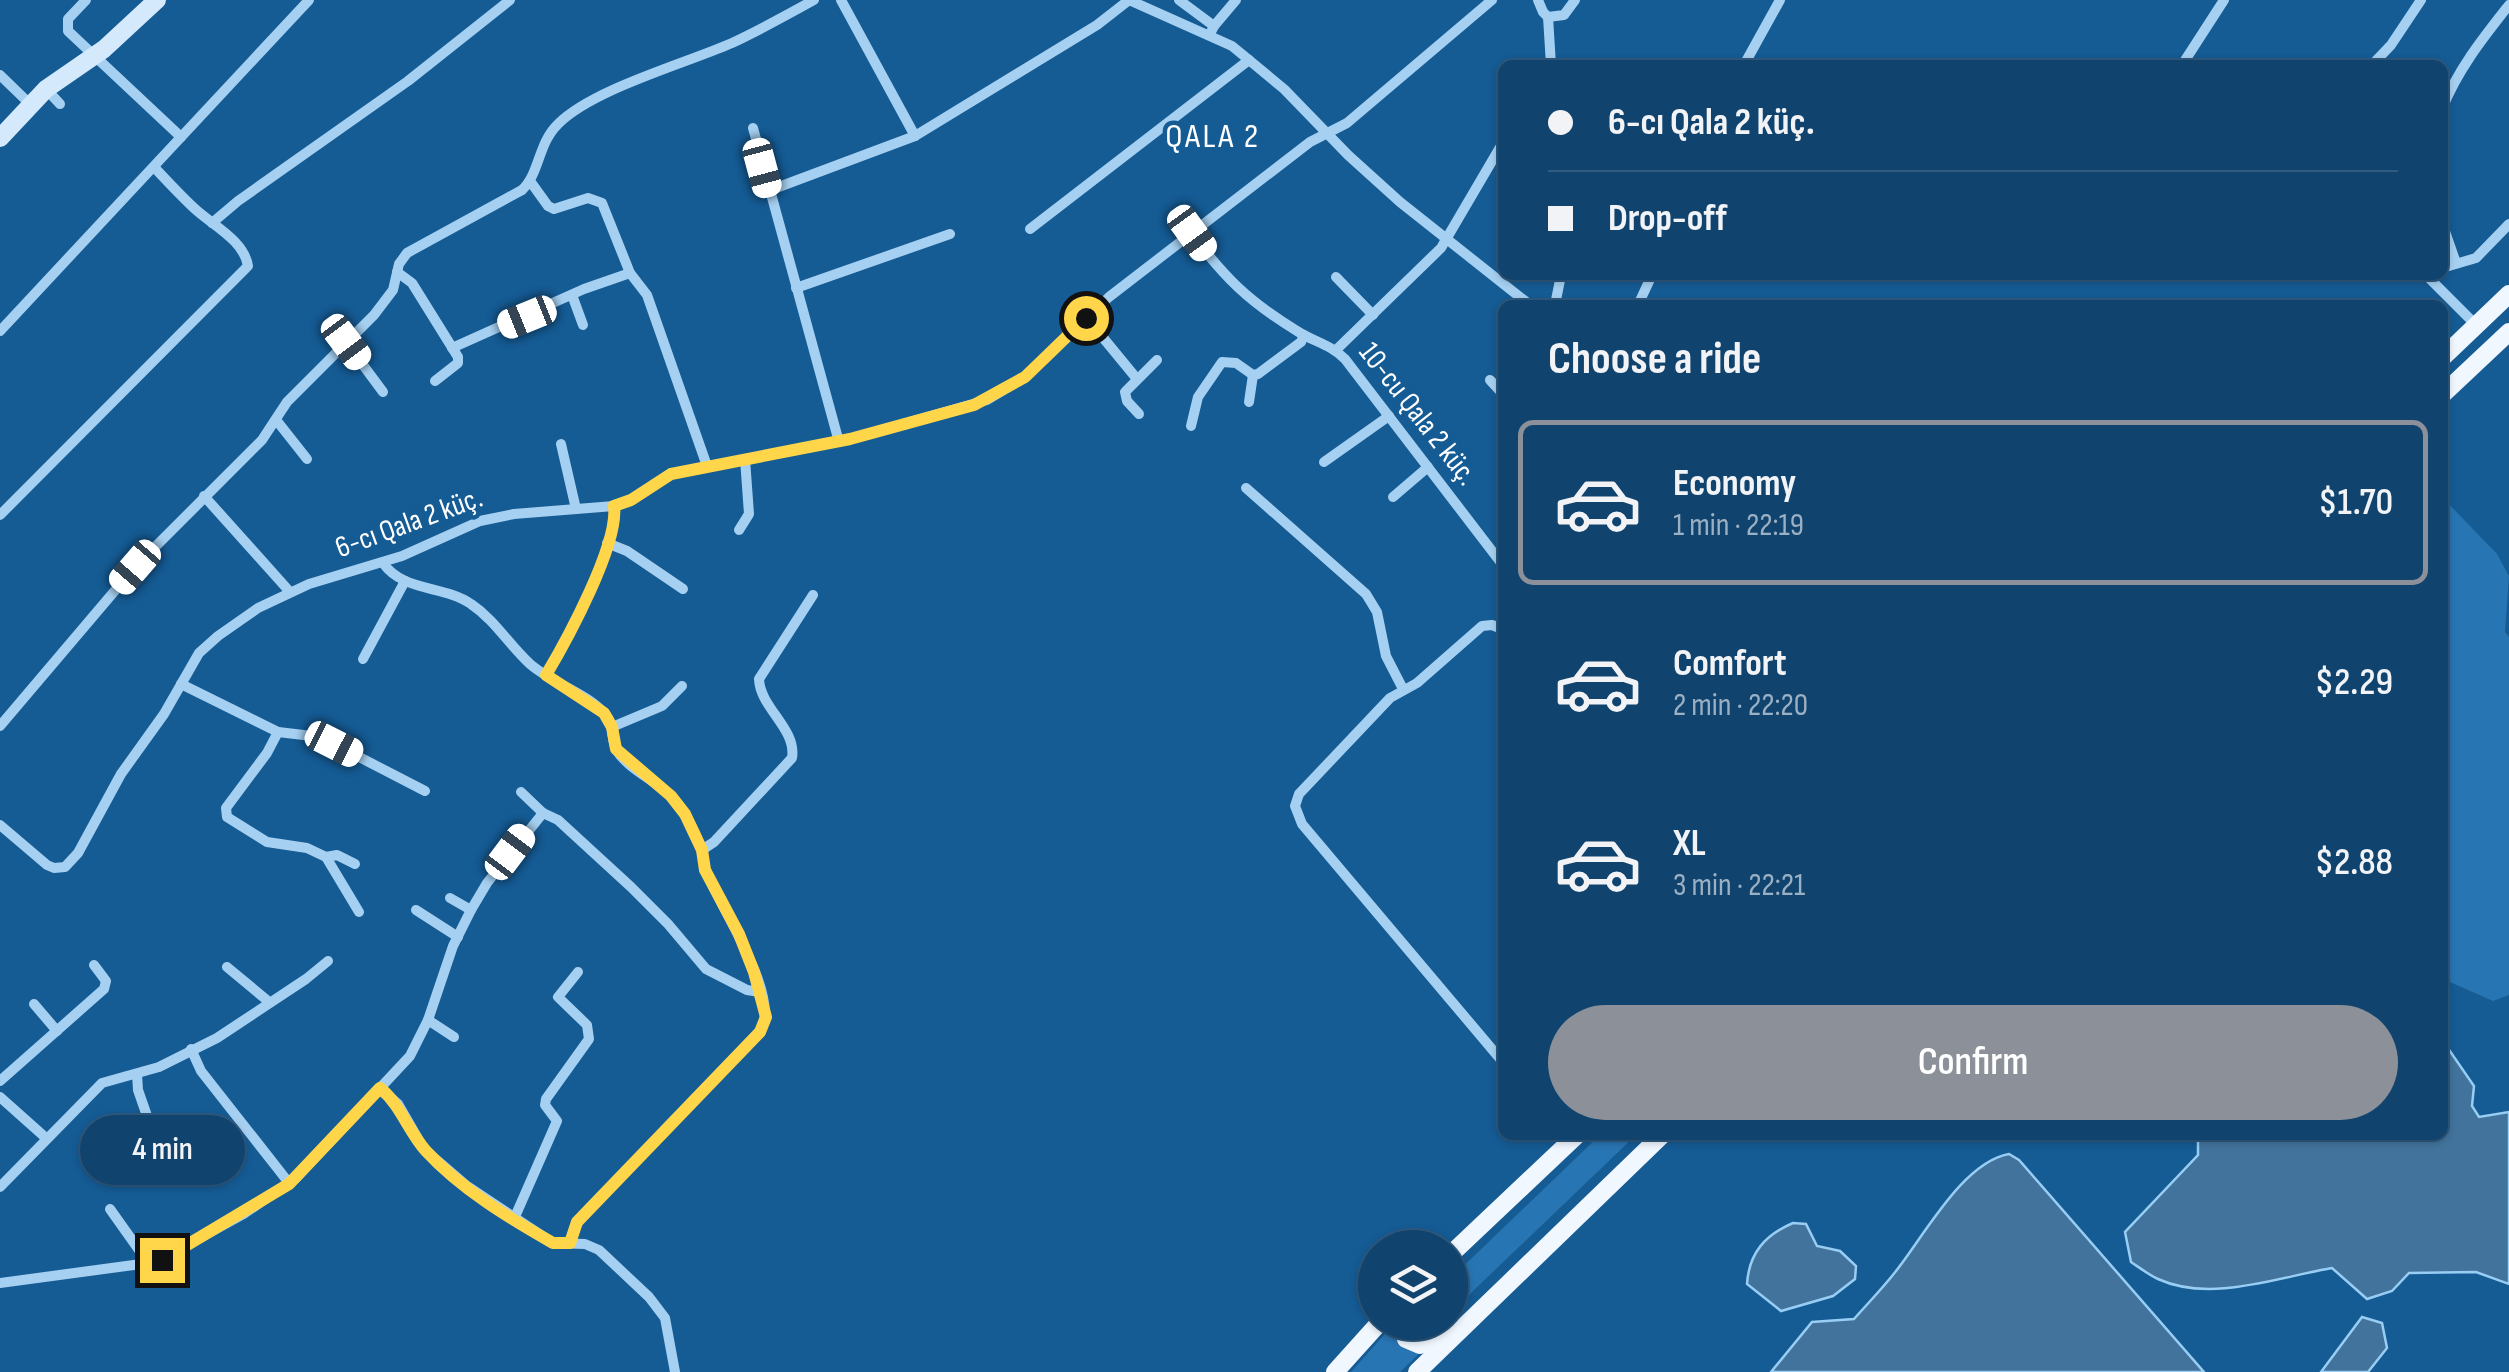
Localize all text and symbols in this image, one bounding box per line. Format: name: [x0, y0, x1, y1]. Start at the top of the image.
text: 6-cı Qala 2 küç.: [1608, 100, 1815, 145]
district label: QALA 2: [1165, 115, 1261, 158]
car: [740, 135, 784, 201]
text: Drop-off: [1608, 196, 1727, 241]
car: [1162, 200, 1222, 266]
car: [494, 292, 560, 342]
route start: [1064, 296, 1109, 341]
car: [316, 309, 376, 375]
text: Choose a ride: [1548, 332, 1761, 387]
street label: 10-cu Qala 2 küç.: [1351, 335, 1485, 493]
icon: car: [1553, 458, 1643, 548]
text: Economy: [1673, 461, 1796, 506]
street label: 6-cı Qala 2 küç.: [331, 480, 487, 566]
text: $1.70: [2318, 480, 2393, 525]
text: 1 min · 22:19: [1673, 506, 1804, 545]
car: [104, 535, 166, 599]
icon: car: [1553, 638, 1643, 728]
text: Comfort: [1673, 641, 1787, 686]
text: $2.29: [2315, 660, 2393, 705]
text: 2 min · 22:20: [1673, 686, 1808, 725]
car: [300, 717, 368, 771]
icon: car: [1553, 818, 1643, 908]
car: [480, 819, 540, 885]
text: XL: [1673, 821, 1706, 866]
text: $2.88: [2315, 840, 2393, 885]
text: 3 min · 22:21: [1673, 866, 1805, 905]
button: Confirm: [1548, 1005, 2398, 1120]
callout: 4 min: [80, 1115, 244, 1185]
text: 4 min: [132, 1130, 193, 1169]
map controls: [1358, 1230, 1468, 1340]
button: layers: [1358, 1230, 1468, 1340]
route end: [140, 1238, 185, 1283]

